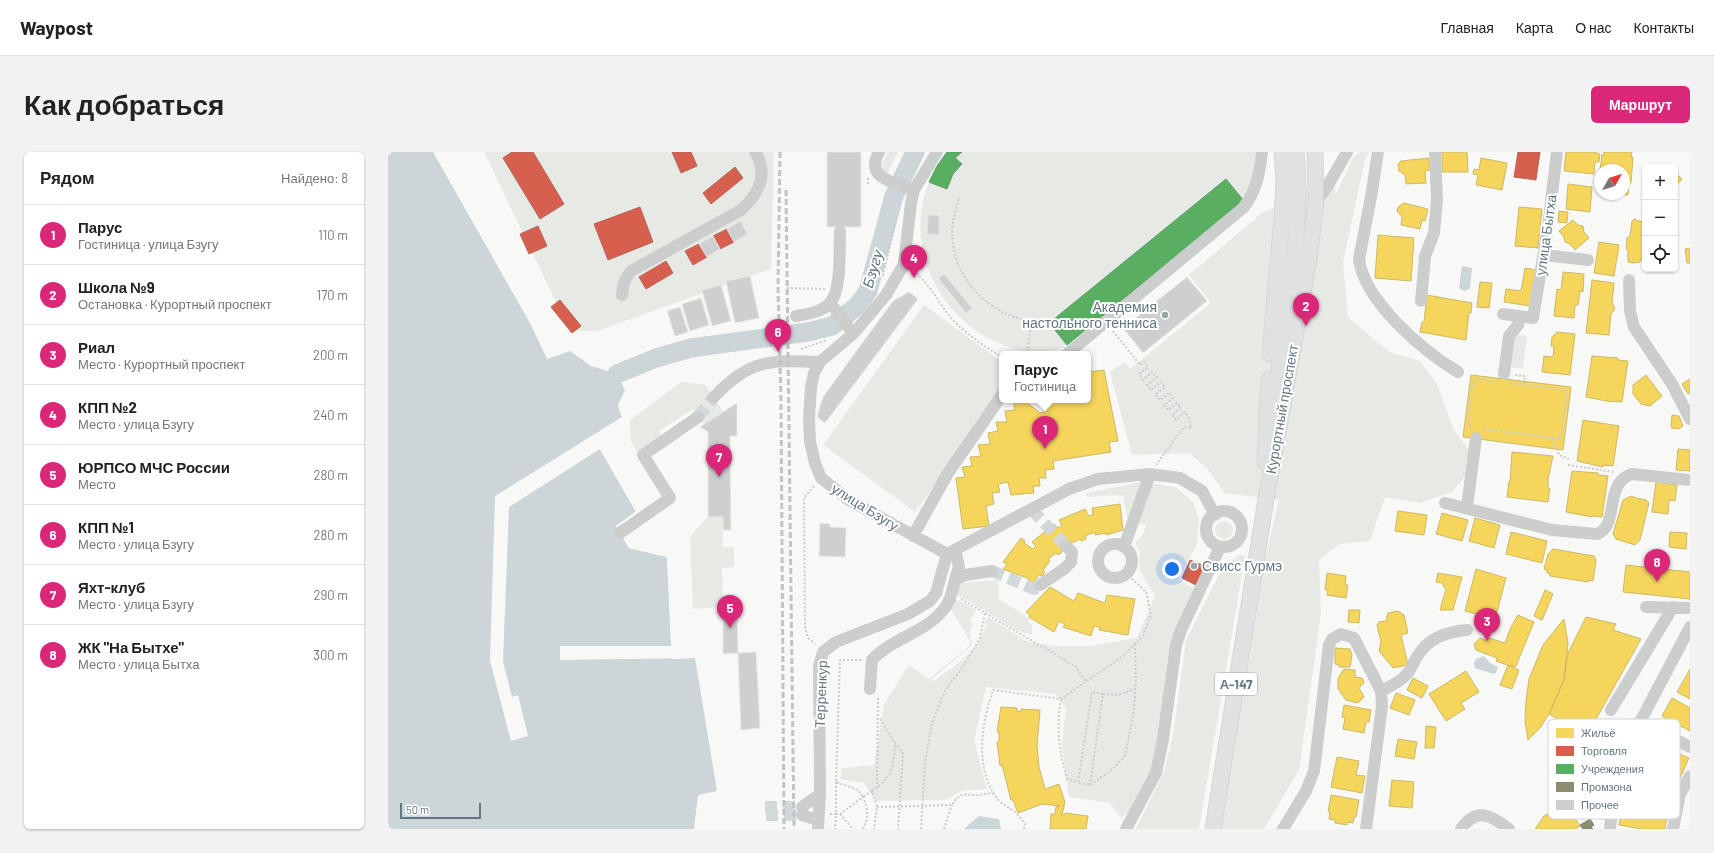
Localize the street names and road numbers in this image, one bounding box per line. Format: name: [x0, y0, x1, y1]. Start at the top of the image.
street label: улица Бытха: [1531, 193, 1560, 277]
street label: Курортный проспект: [1262, 342, 1301, 475]
street label: улица Бзугу: [829, 479, 902, 534]
street label: Терренкур: [811, 660, 830, 728]
road number: А-147: [1215, 673, 1257, 695]

